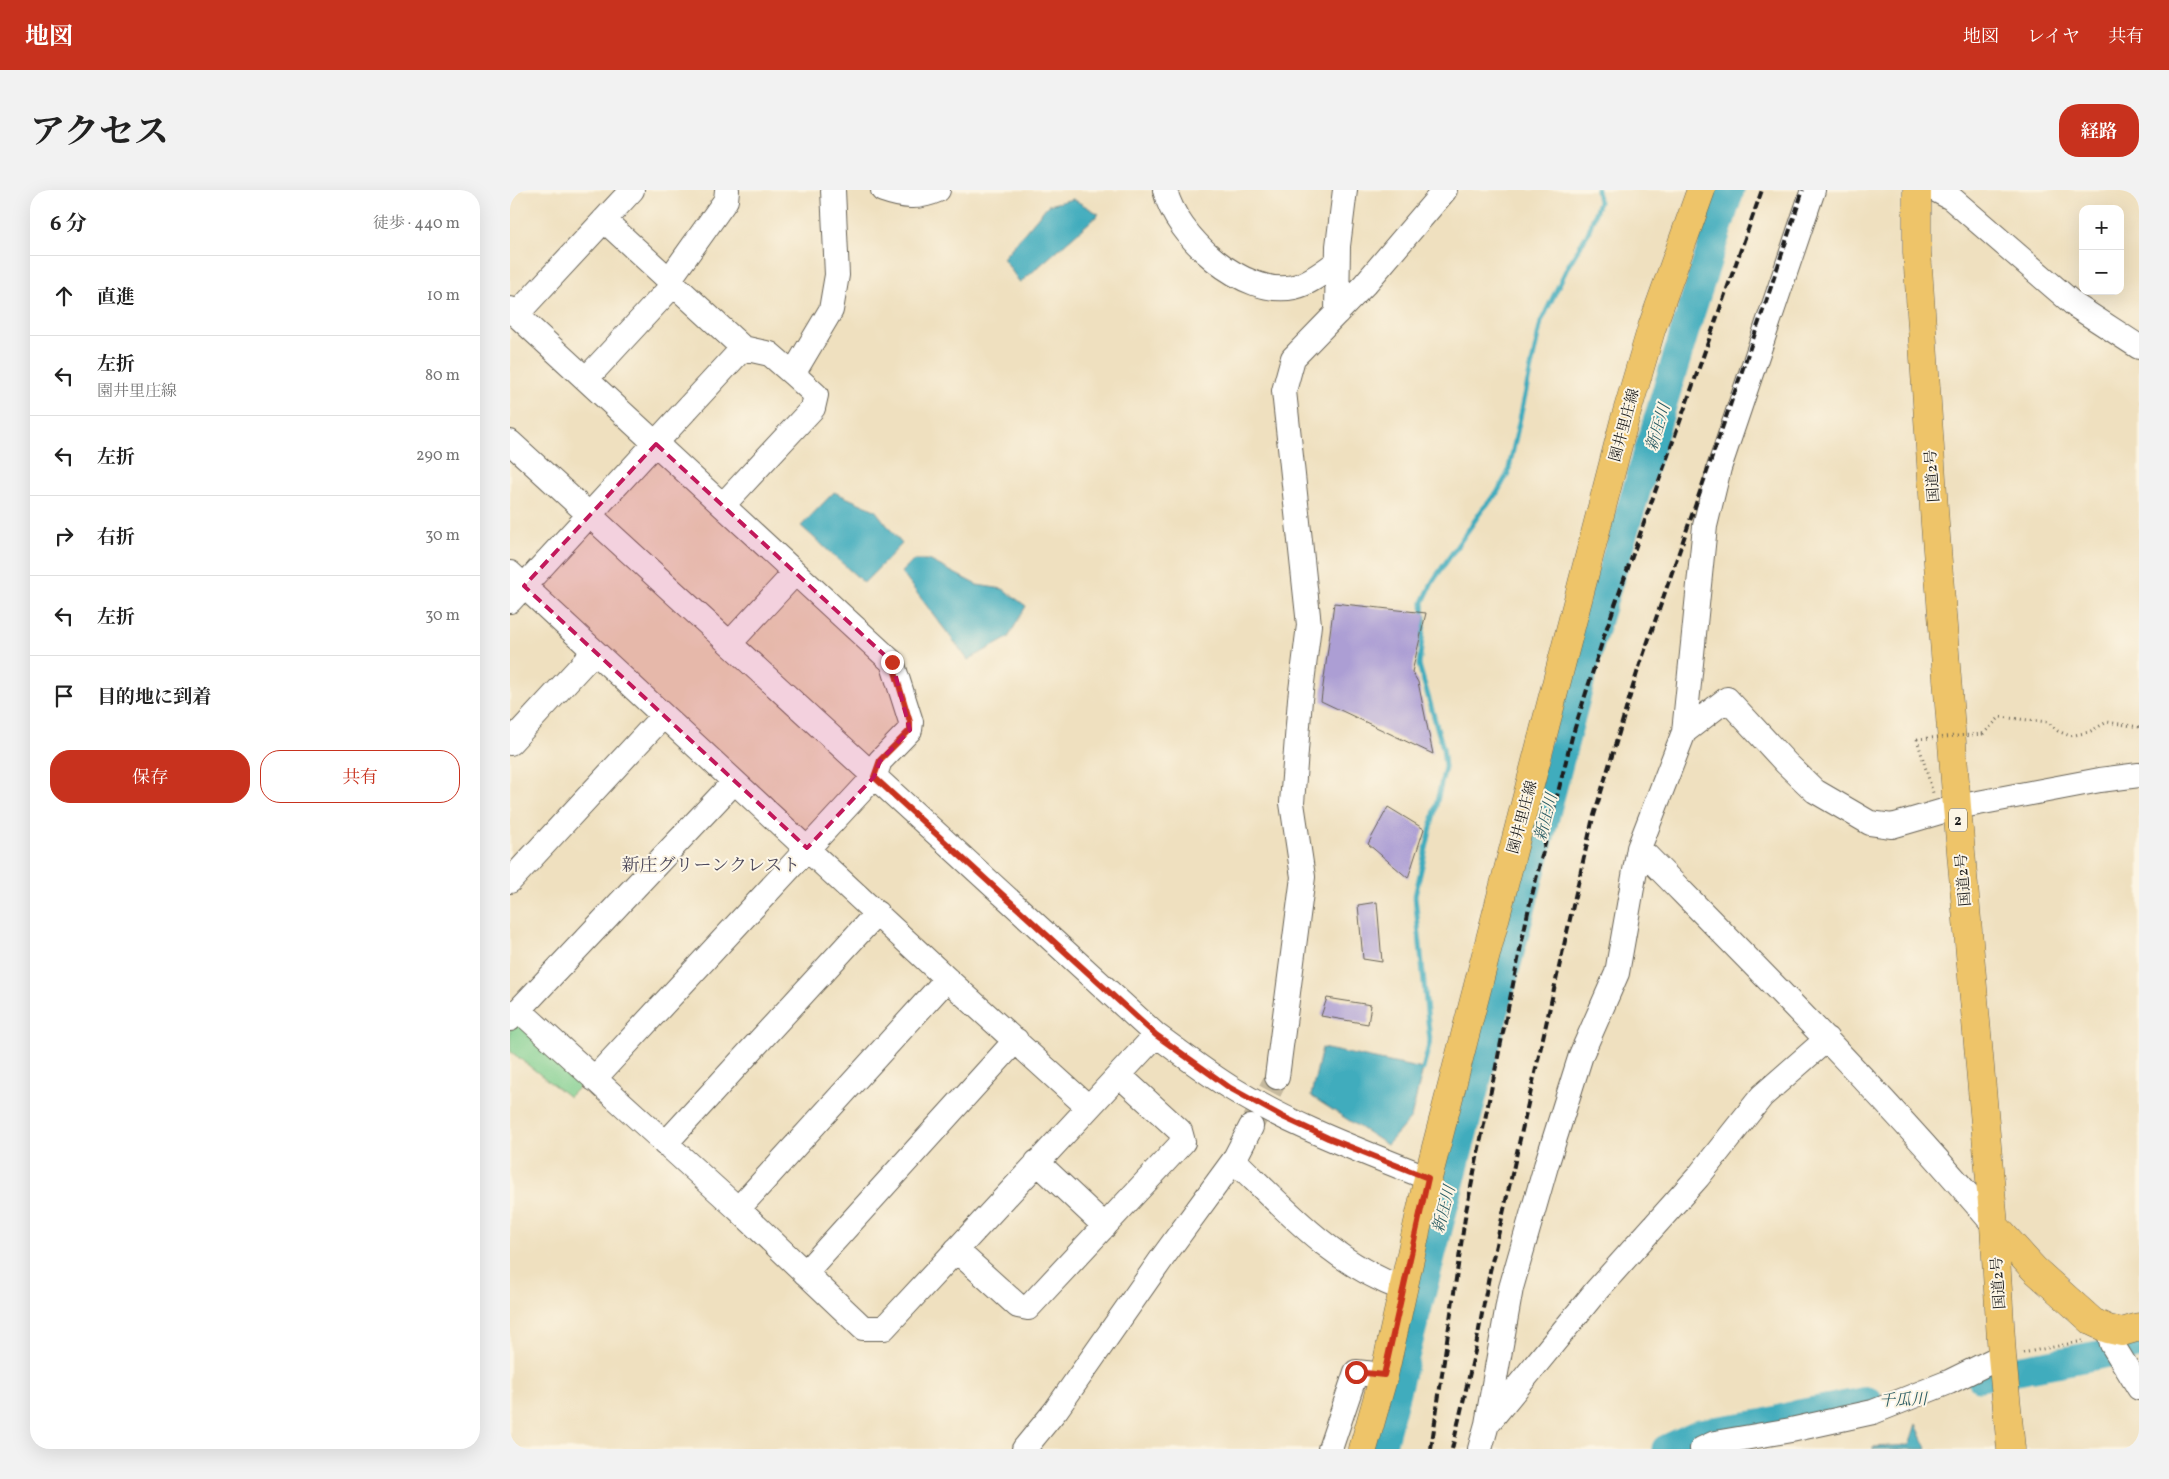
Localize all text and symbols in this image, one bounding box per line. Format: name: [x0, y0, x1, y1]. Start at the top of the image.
text: 地図: [25, 21, 73, 55]
text: 地図: [1963, 25, 1999, 50]
text: レイヤ: [2027, 25, 2080, 50]
text: 共有: [2108, 25, 2144, 50]
button: 経路: [2059, 104, 2139, 157]
text: アクセス: [30, 110, 169, 158]
map controls: [2079, 205, 2124, 295]
button: +: [2079, 205, 2124, 250]
text: 6 分: [50, 210, 87, 239]
text: 徒歩 · 440 m: [373, 213, 460, 235]
button: −: [2079, 250, 2124, 295]
icon: ahead: [50, 282, 78, 310]
text: 直進: [97, 285, 135, 311]
text: 10 m: [427, 285, 460, 307]
text: 左折: [97, 352, 135, 378]
icon: left: [50, 362, 78, 390]
text: 80 m: [425, 365, 460, 387]
text: 園井里庄線: [97, 381, 177, 403]
street label: 園井里庄線: [1606, 386, 1645, 464]
water label: 新圧川: [1641, 400, 1677, 454]
icon: left: [50, 442, 78, 470]
text: 左折: [97, 445, 135, 471]
text: 290 m: [416, 445, 460, 467]
street label: 国道2号: [1921, 449, 1946, 503]
icon: right: [50, 522, 78, 550]
text: 右折: [97, 525, 135, 551]
text: 30 m: [425, 525, 460, 547]
icon: left: [50, 602, 78, 630]
text: 左折: [97, 605, 135, 631]
text: 30 m: [425, 605, 460, 627]
route end: [881, 651, 904, 674]
icon: arrive: [50, 682, 78, 710]
text: 目的地に到着: [97, 685, 211, 711]
button: 保存: [50, 750, 250, 803]
button: 共有: [260, 750, 460, 803]
street label: 園井里庄線: [1504, 778, 1543, 856]
water label: 新圧川: [1530, 790, 1564, 844]
road number: 2: [1949, 808, 1967, 832]
street label: 国道2号: [1952, 853, 1977, 907]
district label: 新庄グリーンクレスト: [622, 854, 800, 879]
water label: 新圧川: [1428, 1182, 1462, 1236]
street label: 国道2号: [1987, 1256, 2012, 1310]
route start: [1345, 1361, 1368, 1384]
water label: 千瓜川: [1879, 1389, 1929, 1413]

